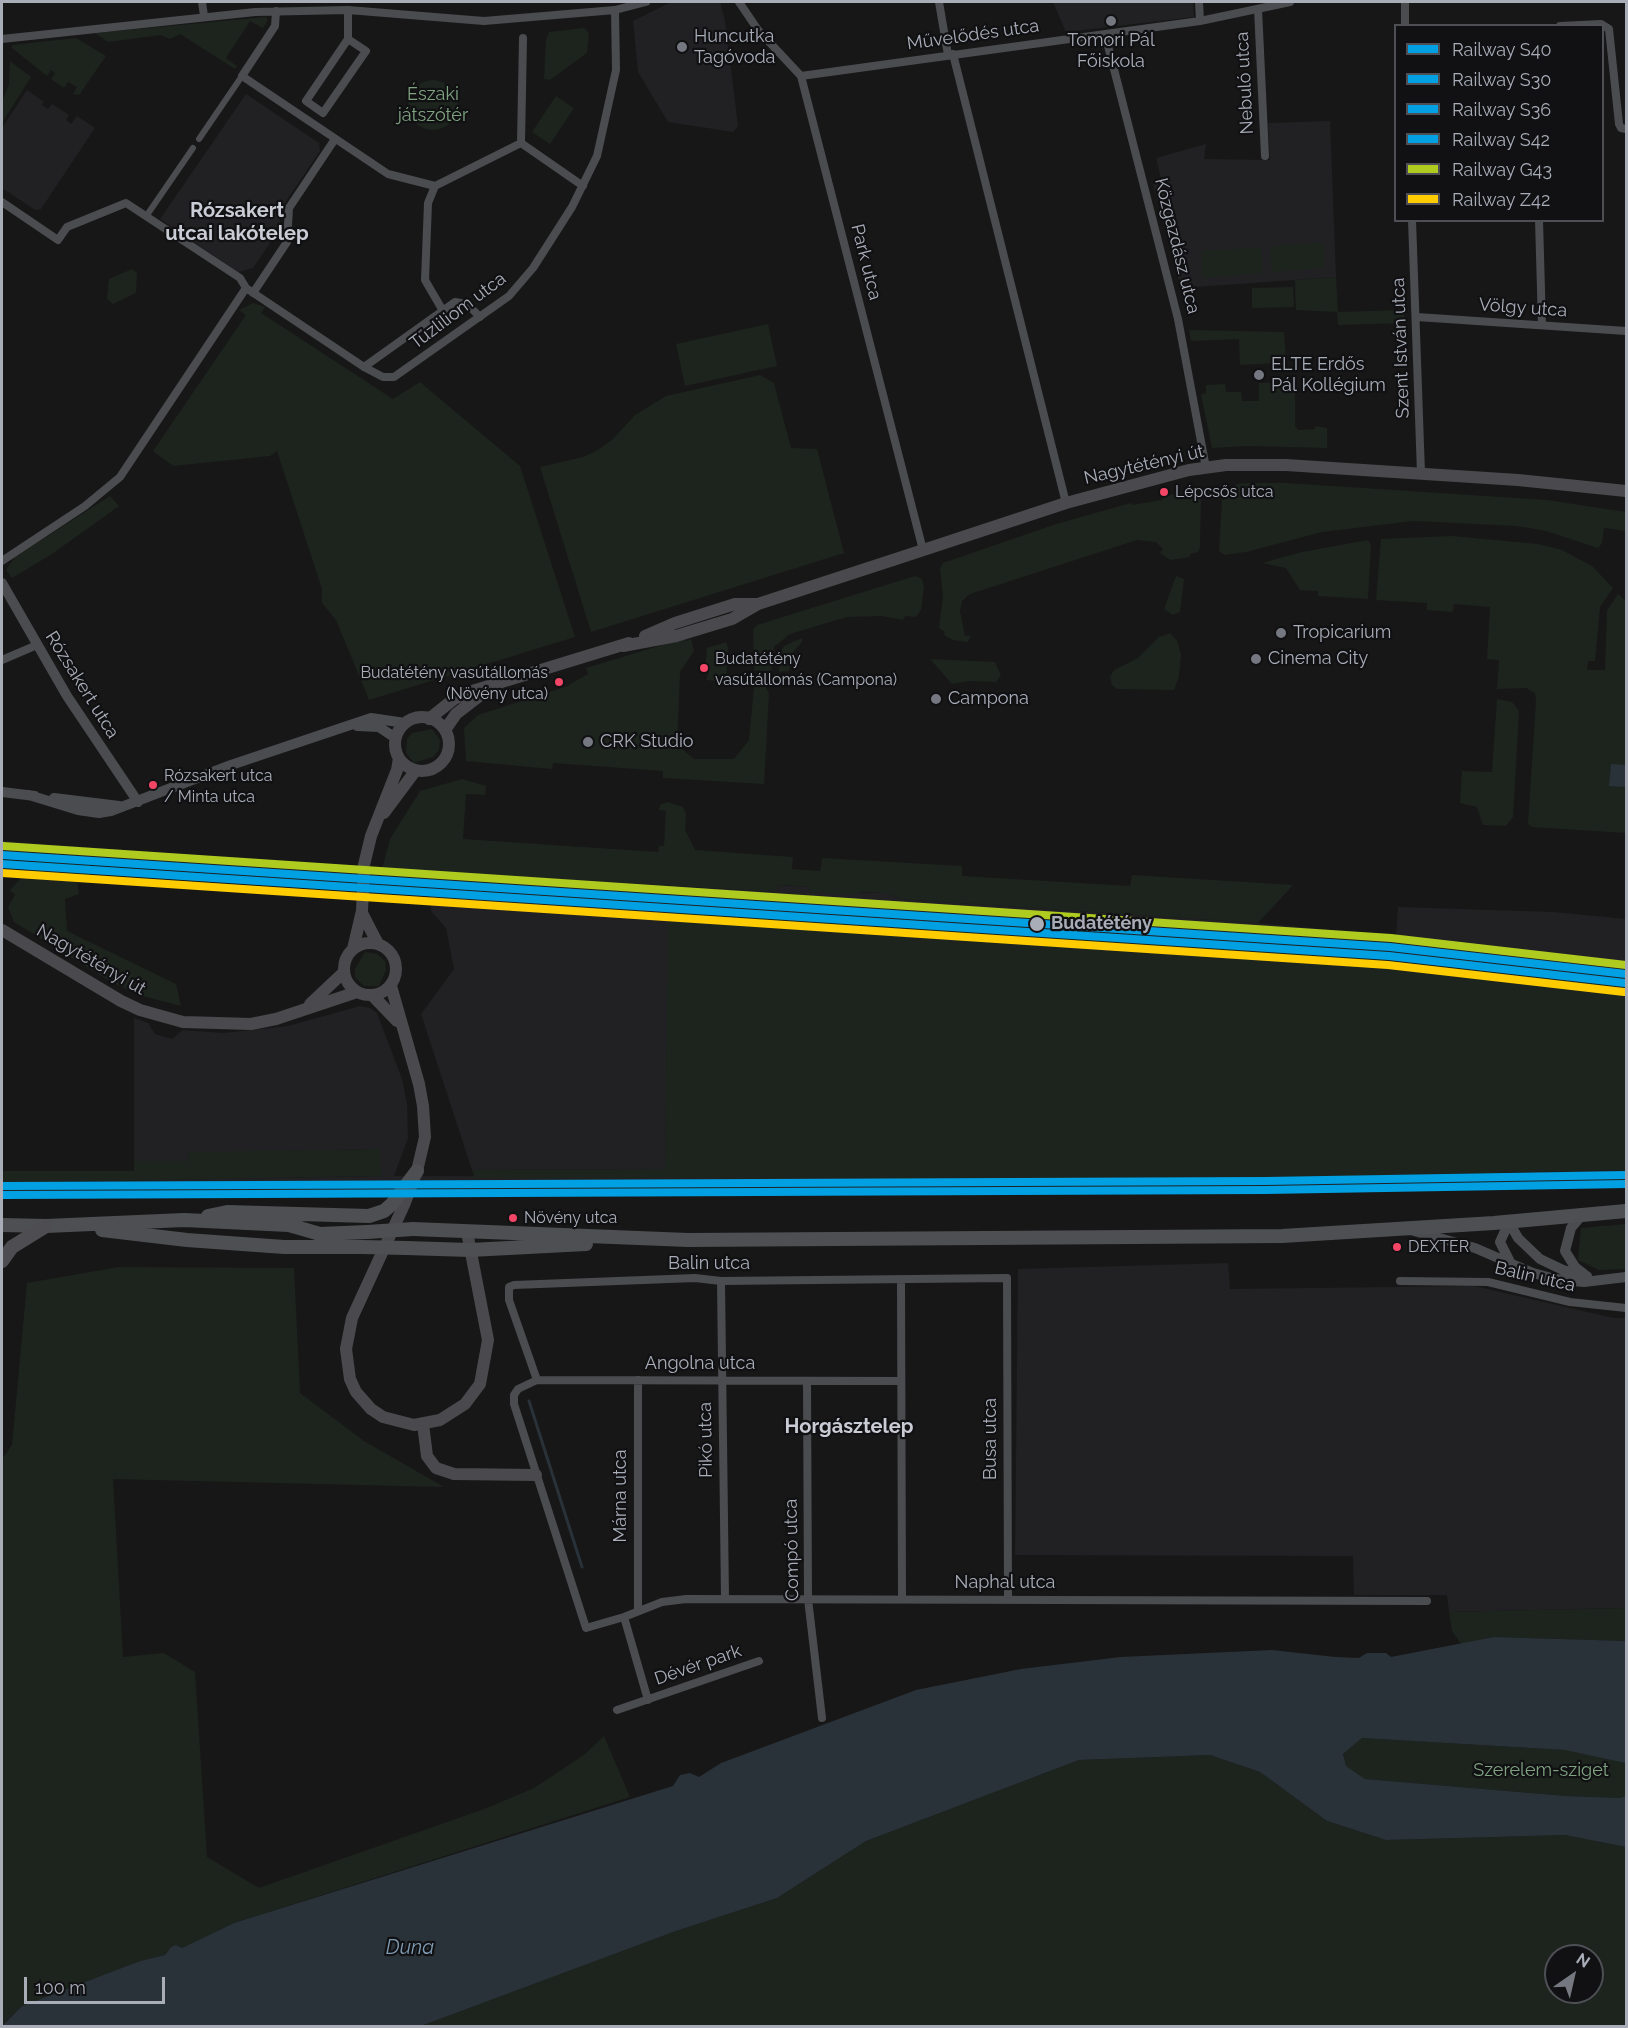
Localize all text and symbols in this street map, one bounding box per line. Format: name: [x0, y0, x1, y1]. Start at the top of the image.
marker: Tomori Pál Főiskola: [1104, 14, 1118, 28]
street label: Művelődés utca: [906, 15, 1040, 55]
legend: [1394, 24, 1604, 222]
place label: Huncutka Tagóvoda: [694, 26, 775, 68]
place label: Tomori Pál Főiskola: [1067, 30, 1155, 72]
street label: Nebuló utca: [1232, 31, 1258, 135]
text: Railway S40: [1452, 39, 1552, 60]
marker: Huncutka Tagóvoda: [675, 40, 689, 54]
text: Railway S30: [1452, 69, 1551, 90]
park label: Északi játszótér: [398, 84, 468, 127]
text: Railway S36: [1452, 99, 1551, 120]
text: Railway S42: [1452, 129, 1550, 150]
text: Railway G43: [1452, 159, 1552, 180]
street label: Közgazdász utca: [1150, 176, 1204, 316]
text: Railway Z42: [1452, 189, 1550, 210]
district label: Rózsakert utcai lakótelep: [165, 199, 309, 246]
street label: Park utca: [846, 222, 886, 302]
street label: Tűzliliom utca: [406, 268, 510, 354]
street label: Szent István utca: [1388, 277, 1414, 419]
street label: Völgy utca: [1478, 294, 1568, 322]
place label: ELTE Erdős Pál Kollégium: [1271, 354, 1386, 397]
marker: ELTE Erdős Pál Kollégium: [1252, 368, 1266, 382]
street label: Nagytétényi út: [1082, 441, 1206, 489]
place label: Lépcsős utca: [1175, 482, 1273, 502]
marker: Lépcsős utca: [1158, 486, 1170, 498]
place label: Tropicarium: [1293, 622, 1391, 644]
marker: Tropicarium: [1274, 626, 1288, 640]
street label: Rózsakert utca: [40, 627, 124, 743]
place label: Cinema City: [1268, 648, 1368, 670]
place label: Budatétény vasútállomás (Campona): [715, 649, 897, 687]
marker: Cinema City: [1249, 652, 1263, 666]
marker: Budatétény vasútállomás (Campona): [698, 662, 710, 674]
place label: Budatétény vasútállomás (Növény utca): [360, 663, 548, 701]
marker: Budatétény vasútállomás (Növény utca): [553, 676, 565, 688]
place label: Campona: [948, 688, 1029, 710]
marker: Campona: [929, 692, 943, 706]
place label: CRK Studio: [600, 731, 694, 753]
marker: CRK Studio: [581, 735, 595, 749]
place label: Rózsakert utca / Minta utca: [164, 766, 273, 804]
marker: Rózsakert utca / Minta utca: [147, 779, 159, 791]
place label: Budatétény: [1051, 913, 1152, 935]
marker: Budatétény: [1028, 915, 1046, 933]
street label: Nagytétényi út: [33, 920, 149, 1000]
place label: Növény utca: [524, 1208, 617, 1228]
marker: Növény utca: [507, 1212, 519, 1224]
place label: DEXTER: [1408, 1237, 1469, 1257]
marker: DEXTER: [1391, 1241, 1403, 1253]
street label: Balin utca: [668, 1253, 750, 1275]
street label: Balin utca: [1493, 1257, 1577, 1297]
street label: Angolna utca: [645, 1353, 755, 1375]
street label: Busa utca: [980, 1398, 1002, 1480]
street label: Pikó utca: [695, 1402, 717, 1478]
district label: Horgásztelep: [785, 1415, 913, 1439]
street label: Márna utca: [610, 1450, 632, 1542]
street label: Compó utca: [780, 1499, 804, 1601]
street label: Naphal utca: [955, 1572, 1055, 1594]
street label: Dévér park: [652, 1640, 744, 1690]
park label: Szerelem-sziget: [1473, 1760, 1609, 1782]
water label: Duna: [386, 1936, 434, 1960]
north arrow: [1544, 1944, 1604, 2004]
text: N: [1573, 1949, 1594, 1972]
scale bar: [27, 1965, 168, 2003]
text: 100 m: [35, 1977, 86, 1998]

